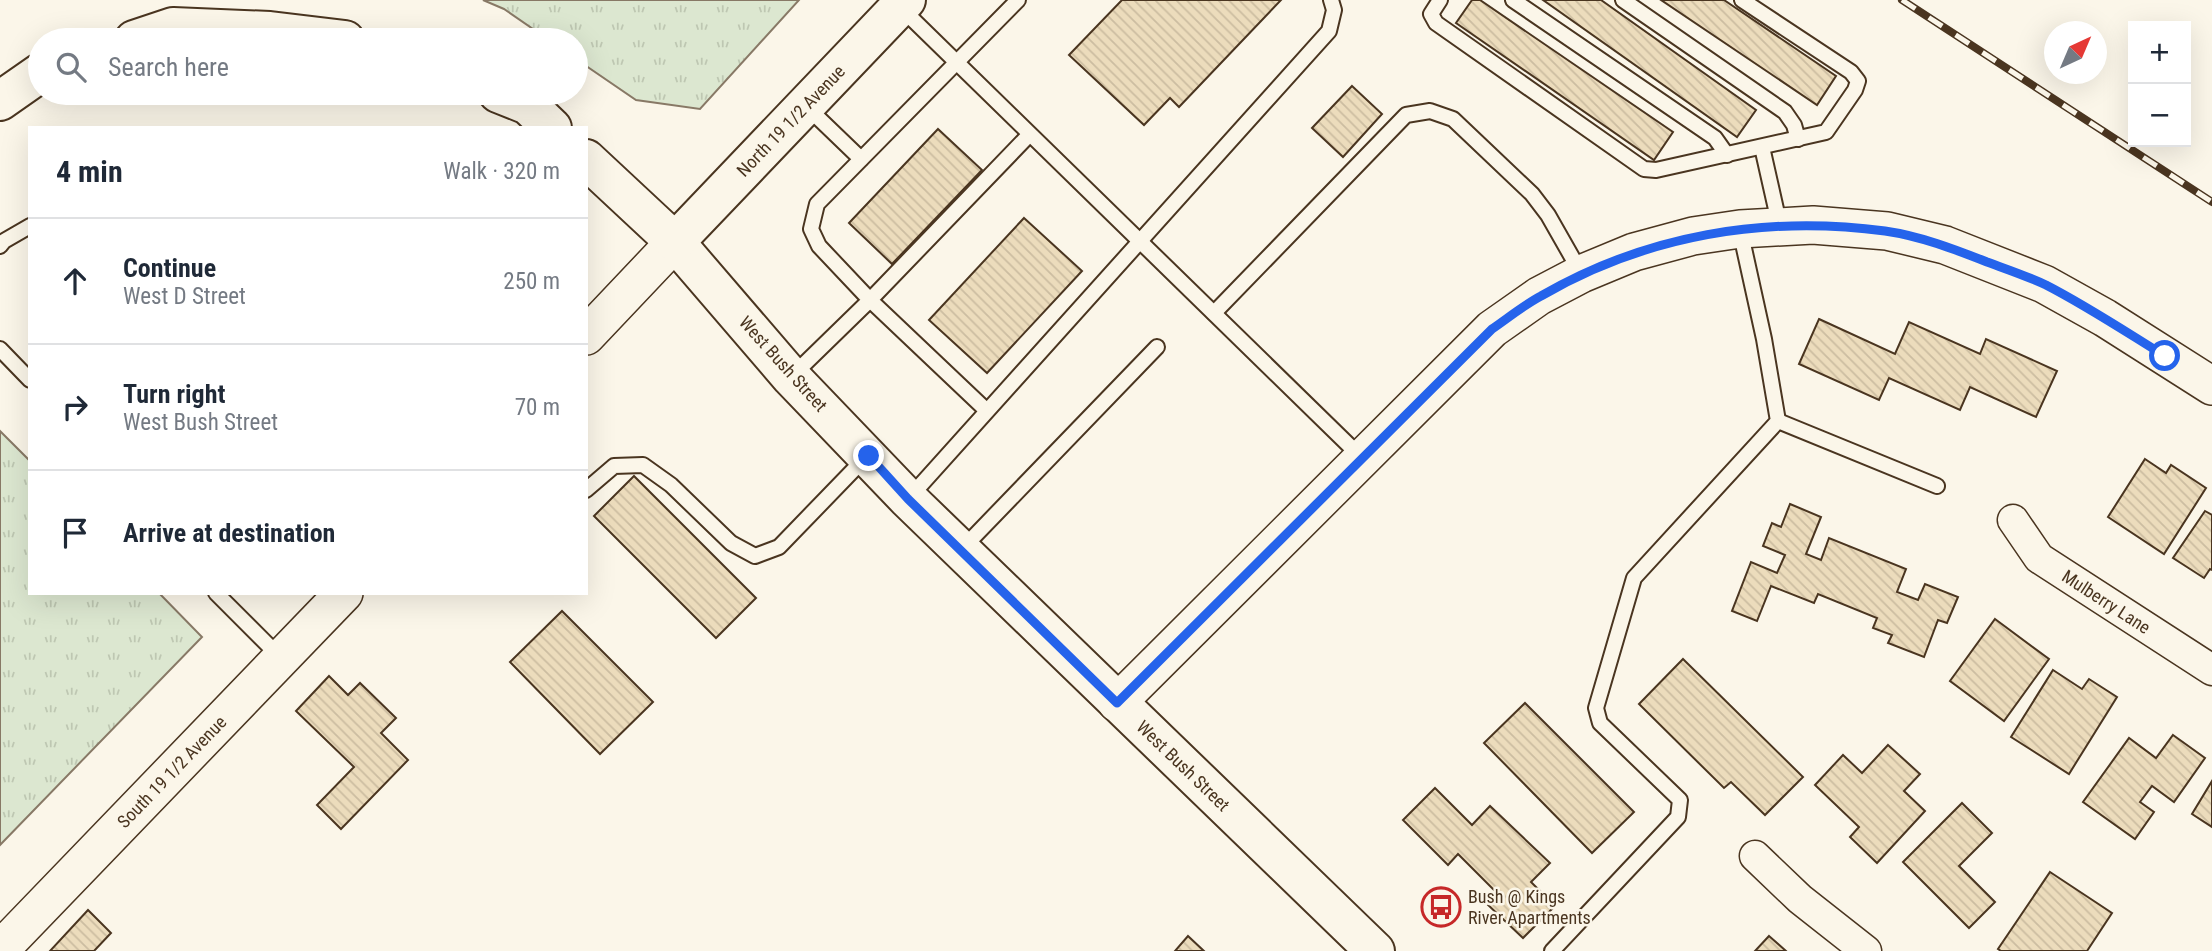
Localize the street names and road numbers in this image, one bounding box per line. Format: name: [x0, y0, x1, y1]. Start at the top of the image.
street label: North 19 1/2 Avenue: [732, 61, 849, 181]
street label: West Bush Street: [735, 312, 832, 416]
street label: Mulberry Lane: [2058, 565, 2154, 638]
street label: South 19 1/2 Avenue: [113, 711, 230, 832]
street label: West Bush Street: [1132, 716, 1234, 815]

